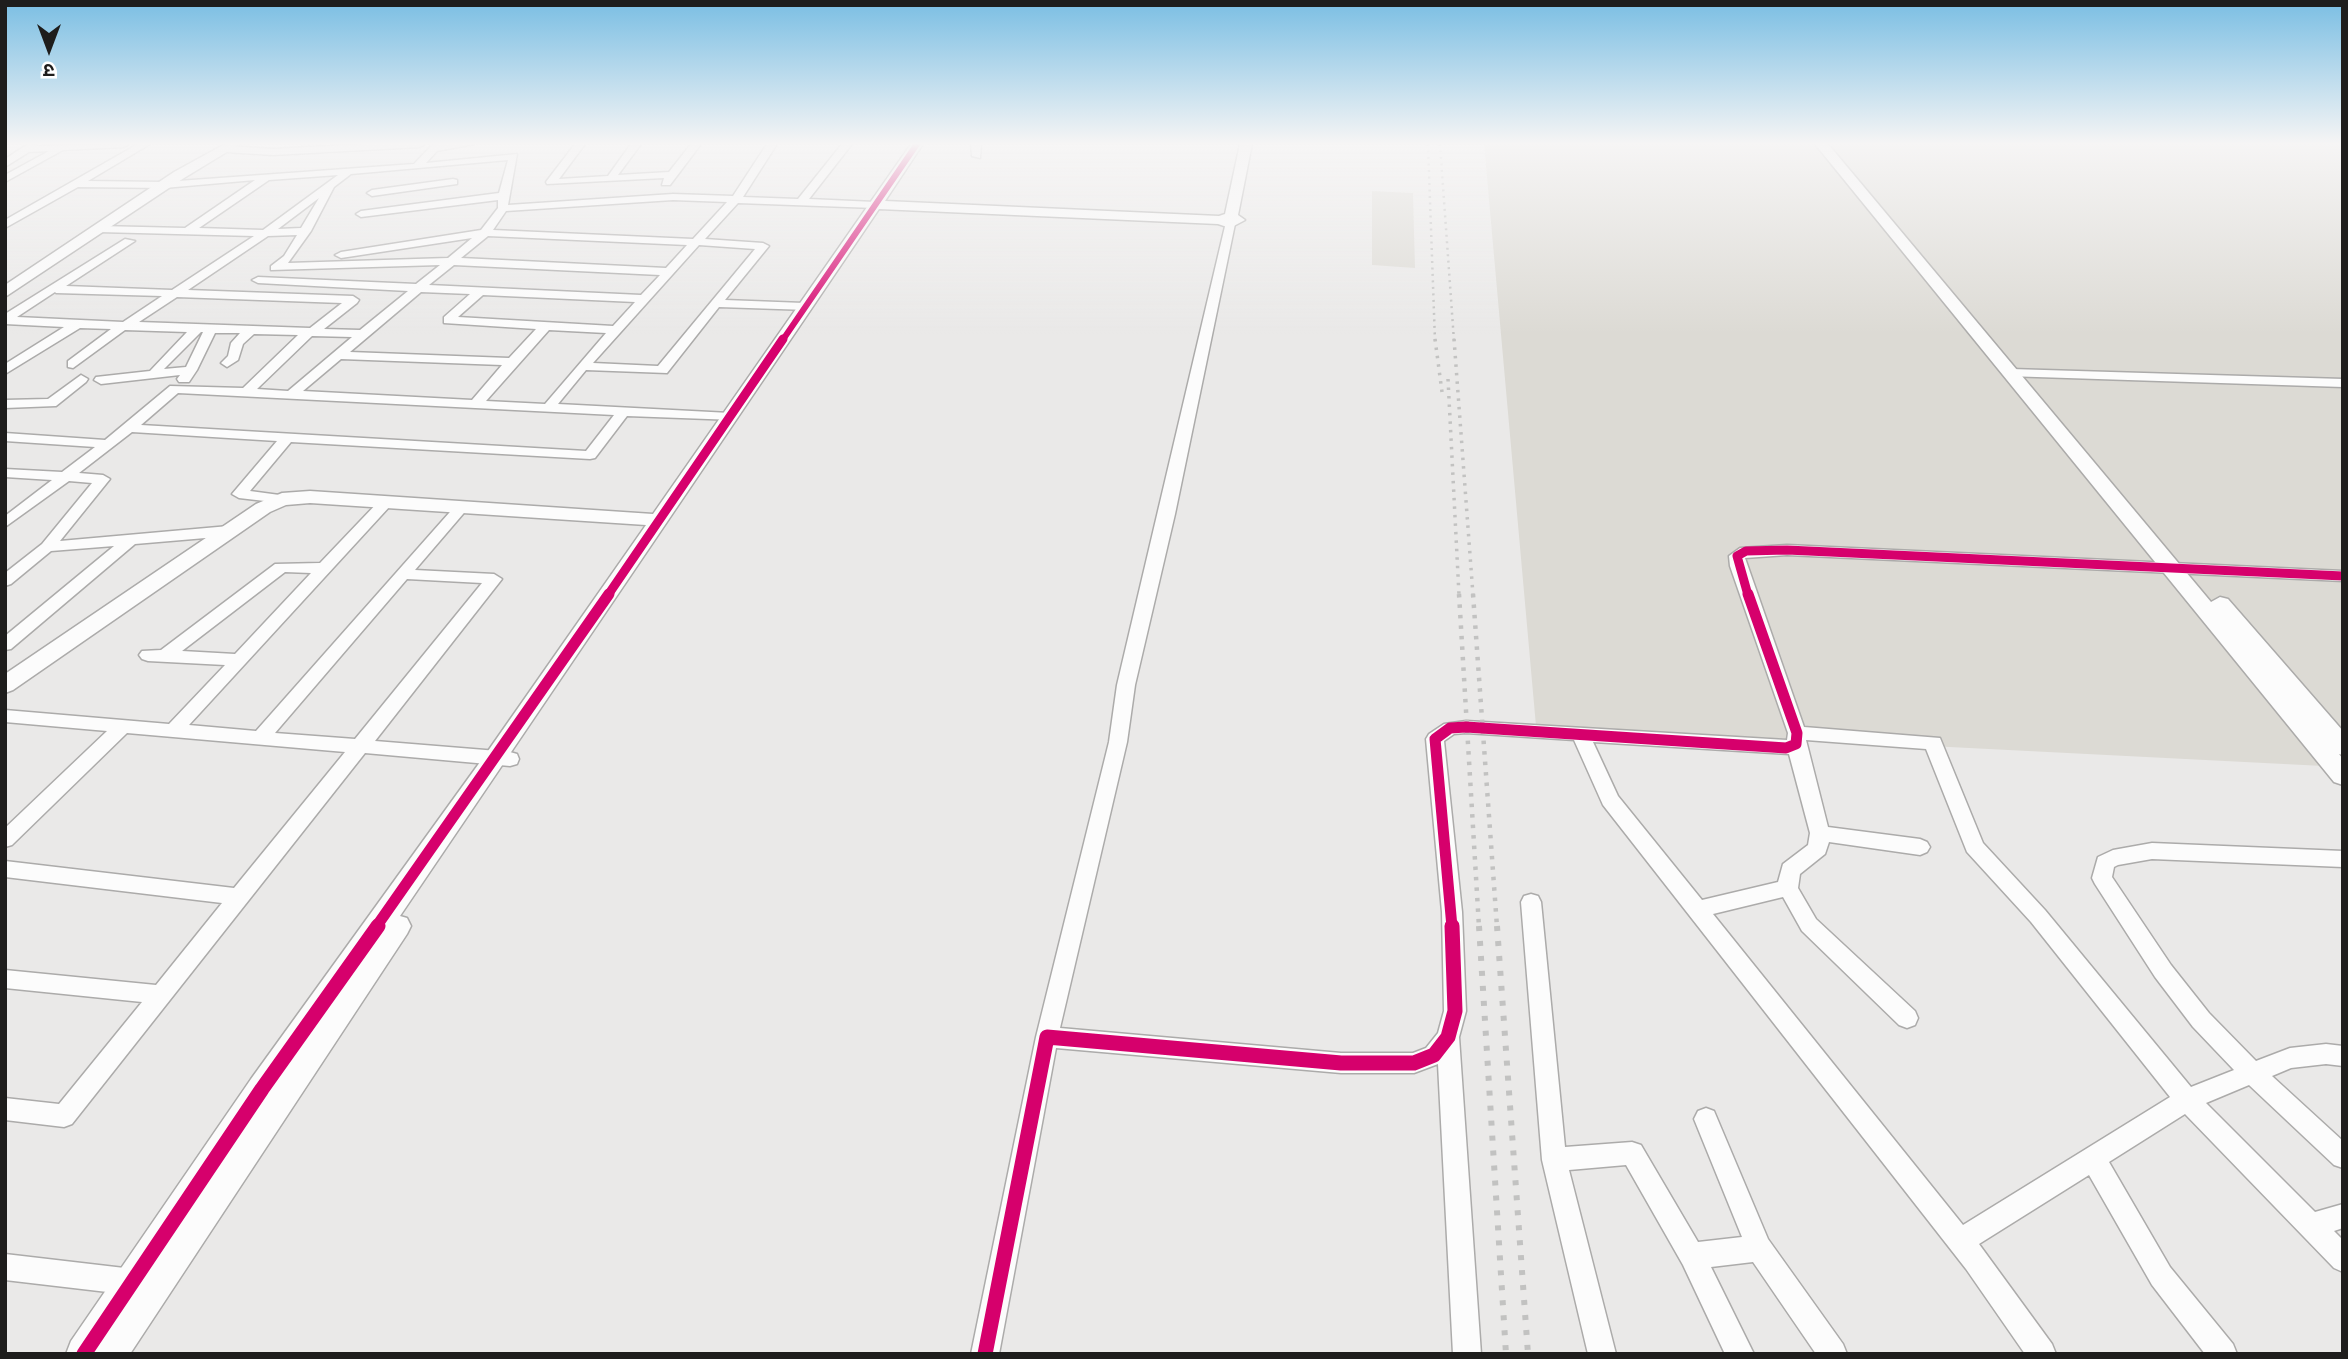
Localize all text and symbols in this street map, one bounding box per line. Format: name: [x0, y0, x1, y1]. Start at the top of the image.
north arrow: [14, 14, 84, 84]
text: उ: [43, 57, 55, 84]

